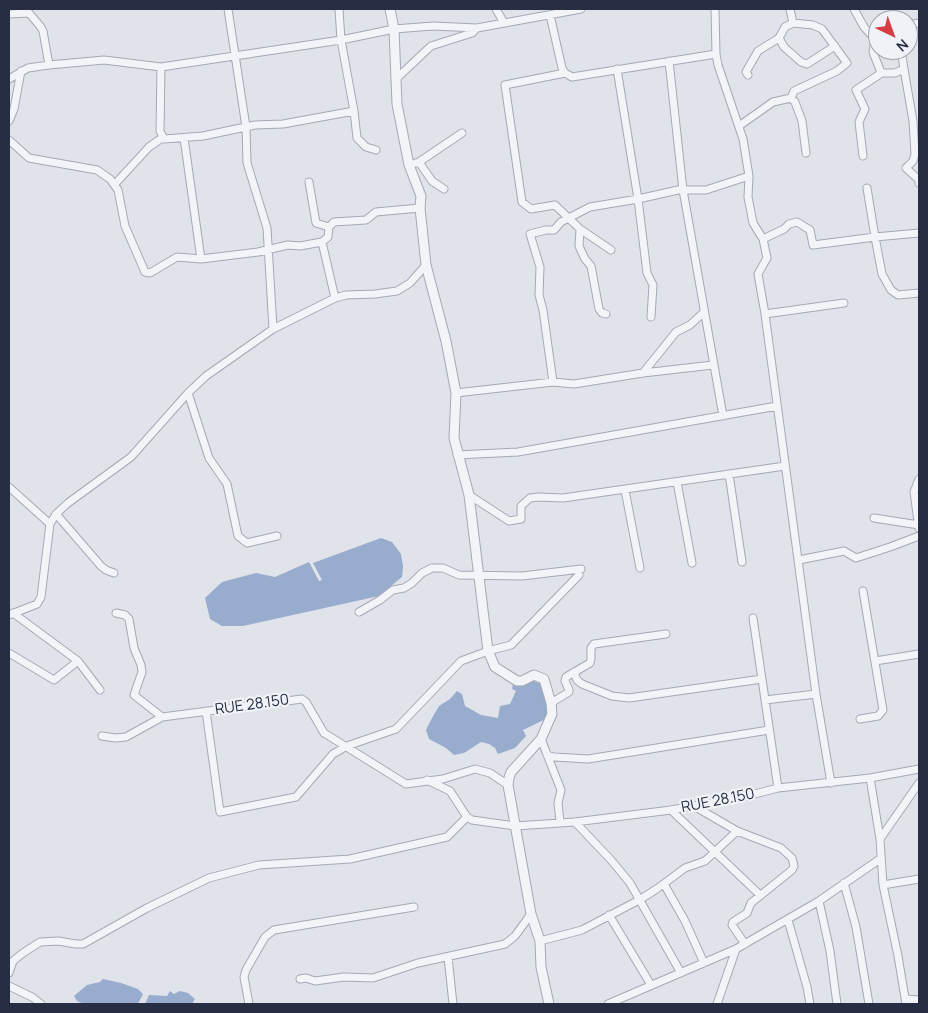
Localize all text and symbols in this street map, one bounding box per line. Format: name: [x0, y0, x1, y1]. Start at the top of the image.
north arrow: [868, 10, 918, 60]
text: N: [893, 35, 913, 56]
street label: RUE 28.150: [214, 691, 290, 719]
street label: RUE 28.150: [680, 785, 756, 817]

